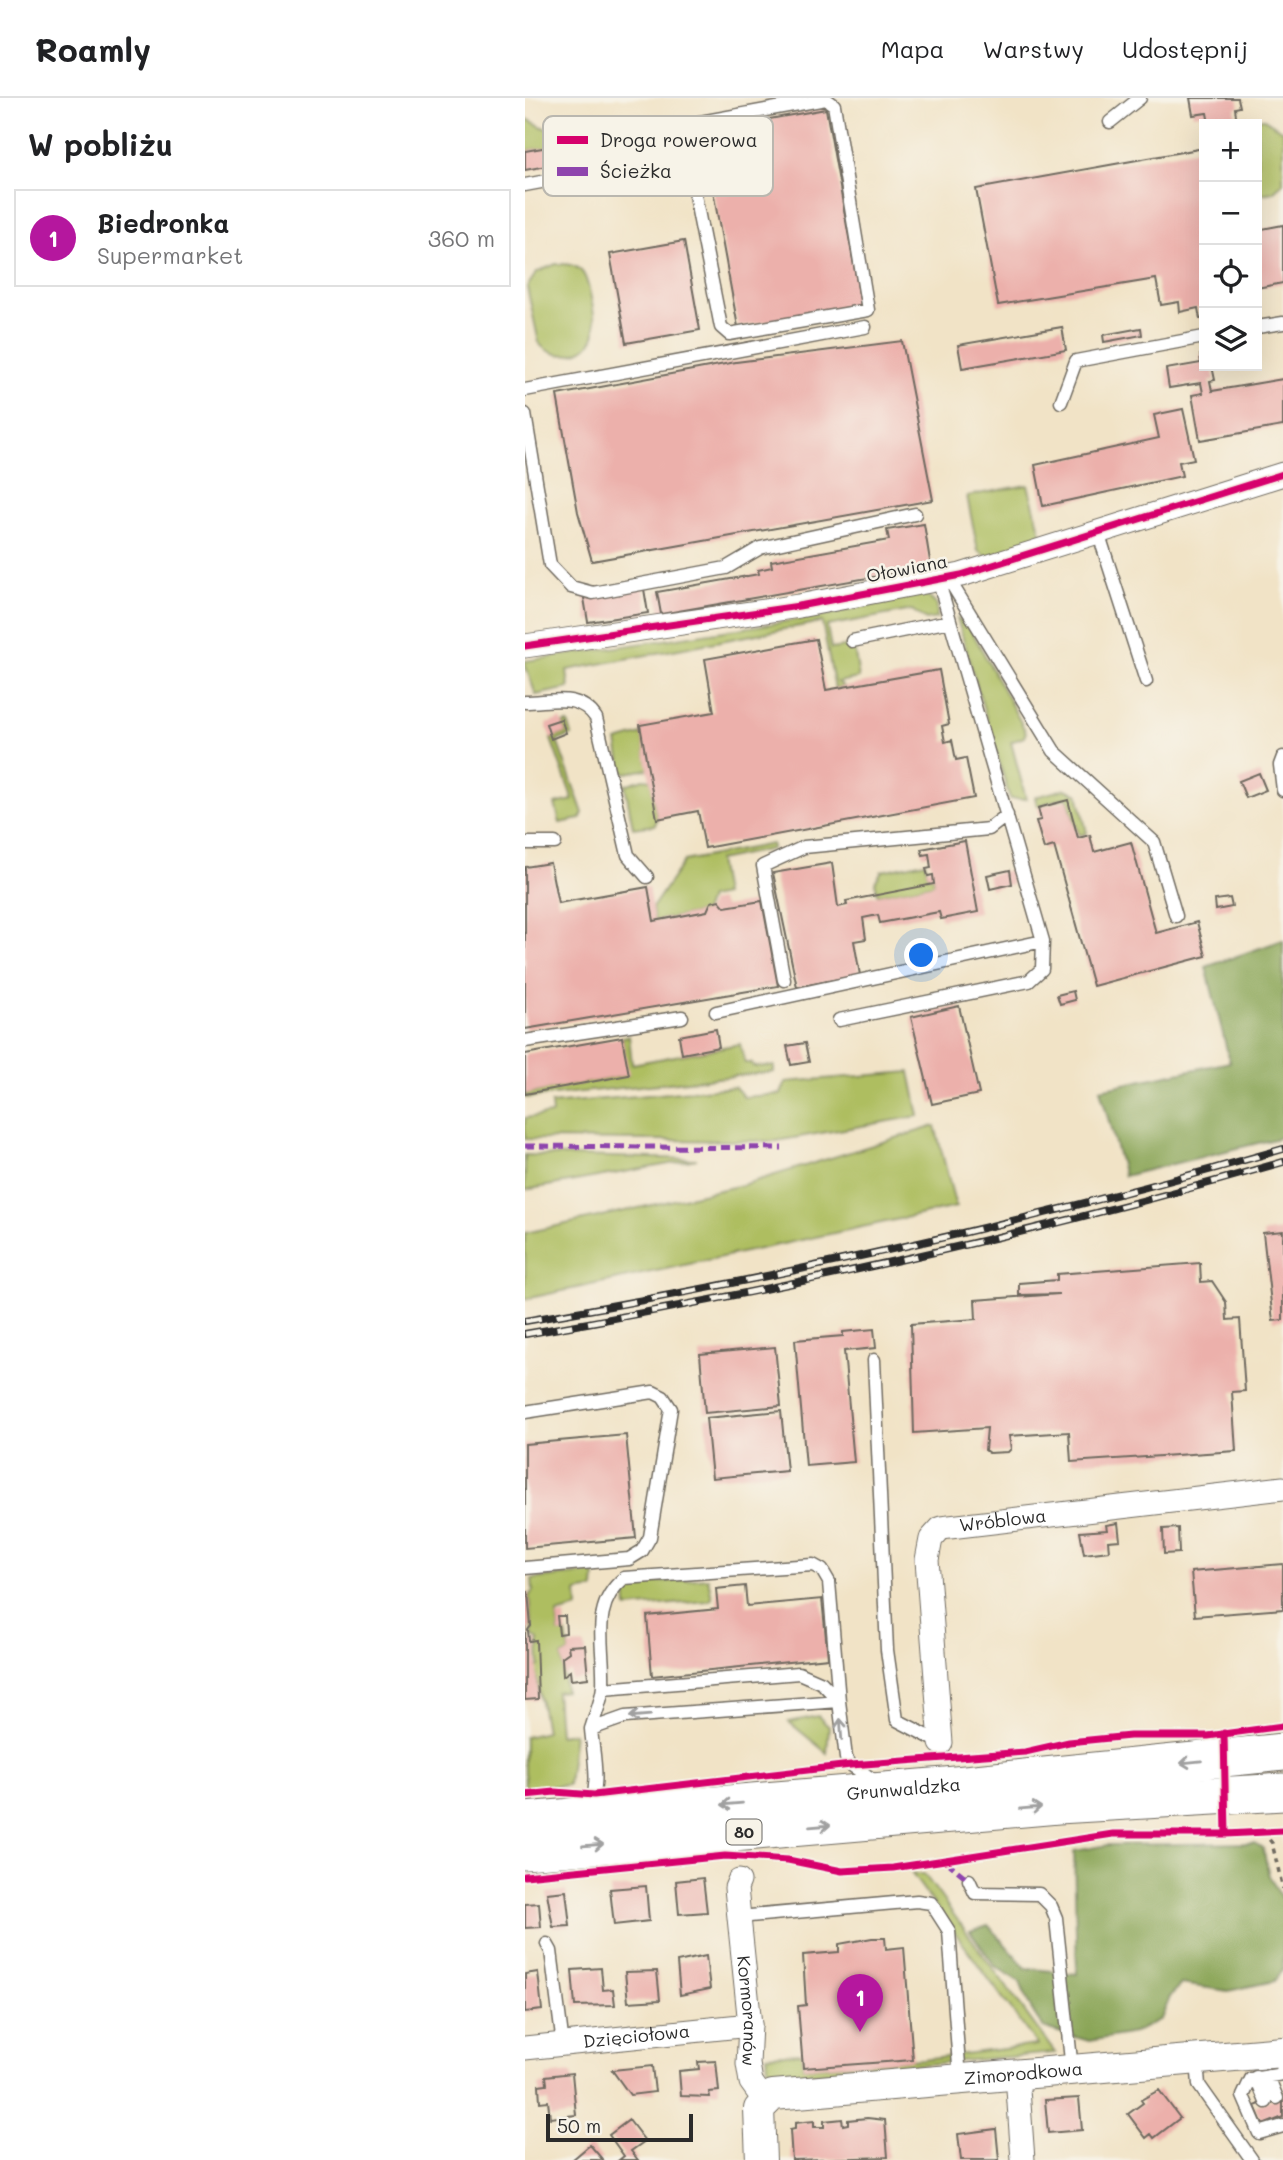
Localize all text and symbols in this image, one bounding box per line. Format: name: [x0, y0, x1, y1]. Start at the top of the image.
text: Roamly: [35, 27, 151, 70]
text: Mapa: [881, 33, 944, 64]
text: Warstwy: [982, 33, 1084, 64]
text: Udostępnij: [1122, 33, 1248, 64]
legend: [543, 116, 773, 196]
map controls: [1199, 119, 1262, 371]
button: +: [1199, 119, 1262, 182]
text: W pobliżu: [28, 124, 173, 164]
text: Droga rowerowa: [600, 127, 758, 152]
text: Ścieżka: [600, 158, 672, 183]
button: −: [1199, 182, 1262, 245]
text: Biedronka: [97, 206, 230, 240]
text: 1: [48, 223, 58, 253]
text: 360 m: [428, 223, 495, 253]
text: Supermarket: [97, 240, 243, 270]
button: locate: [1199, 245, 1262, 308]
button: layers: [1199, 308, 1262, 371]
street label: Ołowiana: [864, 548, 950, 588]
your location: [904, 938, 938, 972]
street label: Wróblowa: [958, 1503, 1047, 1537]
one-way arrow: [629, 1710, 651, 1723]
one-way arrow: [834, 1718, 847, 1740]
one-way arrow: [1180, 1756, 1203, 1769]
street label: Grunwaldzka: [846, 1772, 962, 1805]
one-way arrow: [722, 1798, 744, 1811]
one-way arrow: [1020, 1801, 1042, 1814]
one-way arrow: [808, 1819, 831, 1832]
road number: 80: [727, 1820, 761, 1844]
one-way arrow: [581, 1838, 604, 1851]
street label: Kormoranów: [732, 1954, 763, 2067]
pin: 1: [837, 1974, 883, 2032]
street label: Dzięciołowa: [582, 2018, 691, 2053]
street label: Zimorodkowa: [963, 2056, 1084, 2090]
scale bar: [546, 2111, 693, 2143]
text: 50 m: [557, 2113, 601, 2138]

